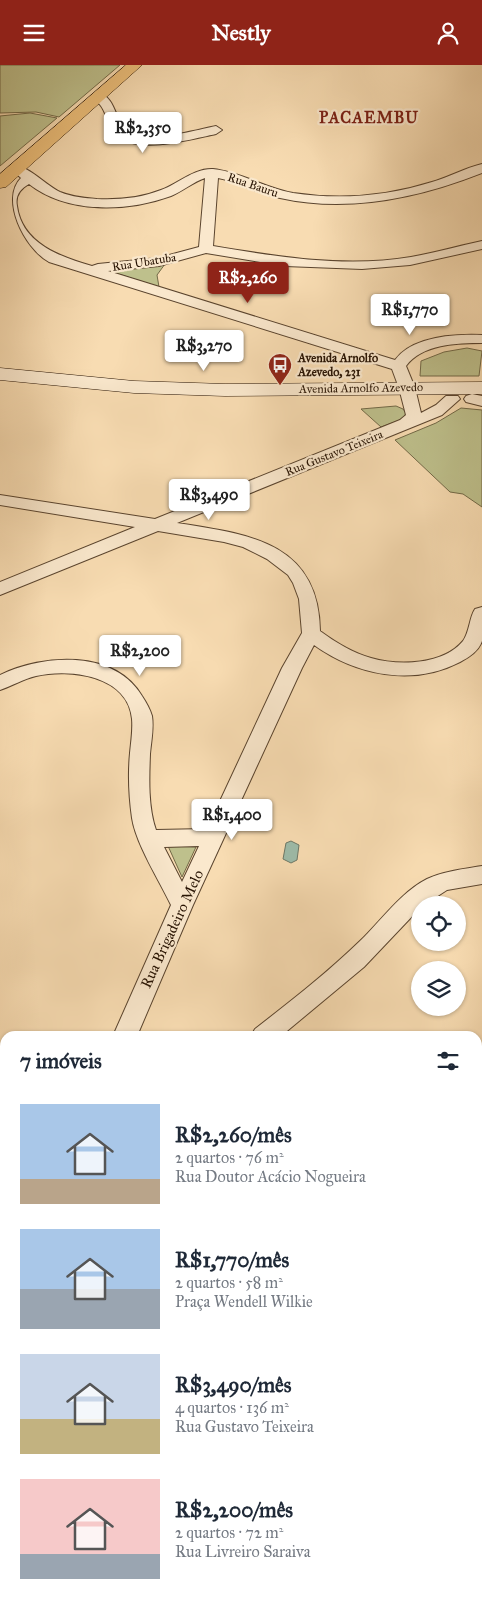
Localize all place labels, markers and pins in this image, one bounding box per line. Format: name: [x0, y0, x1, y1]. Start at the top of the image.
pin: R$2,350: [97, 111, 189, 154]
pin: R$2,260: [202, 261, 294, 304]
pin: R$1,770: [364, 293, 456, 336]
pin: R$3,270: [158, 329, 250, 372]
place label: Avenida Arnolfo Azevedo, 231: [297, 351, 378, 380]
bus stop icon: Avenida Arnolfo Azevedo, 231: [267, 352, 293, 386]
pin: R$3,490: [163, 479, 255, 521]
pin: R$2,200: [94, 635, 186, 677]
pin: R$1,400: [186, 799, 278, 841]

